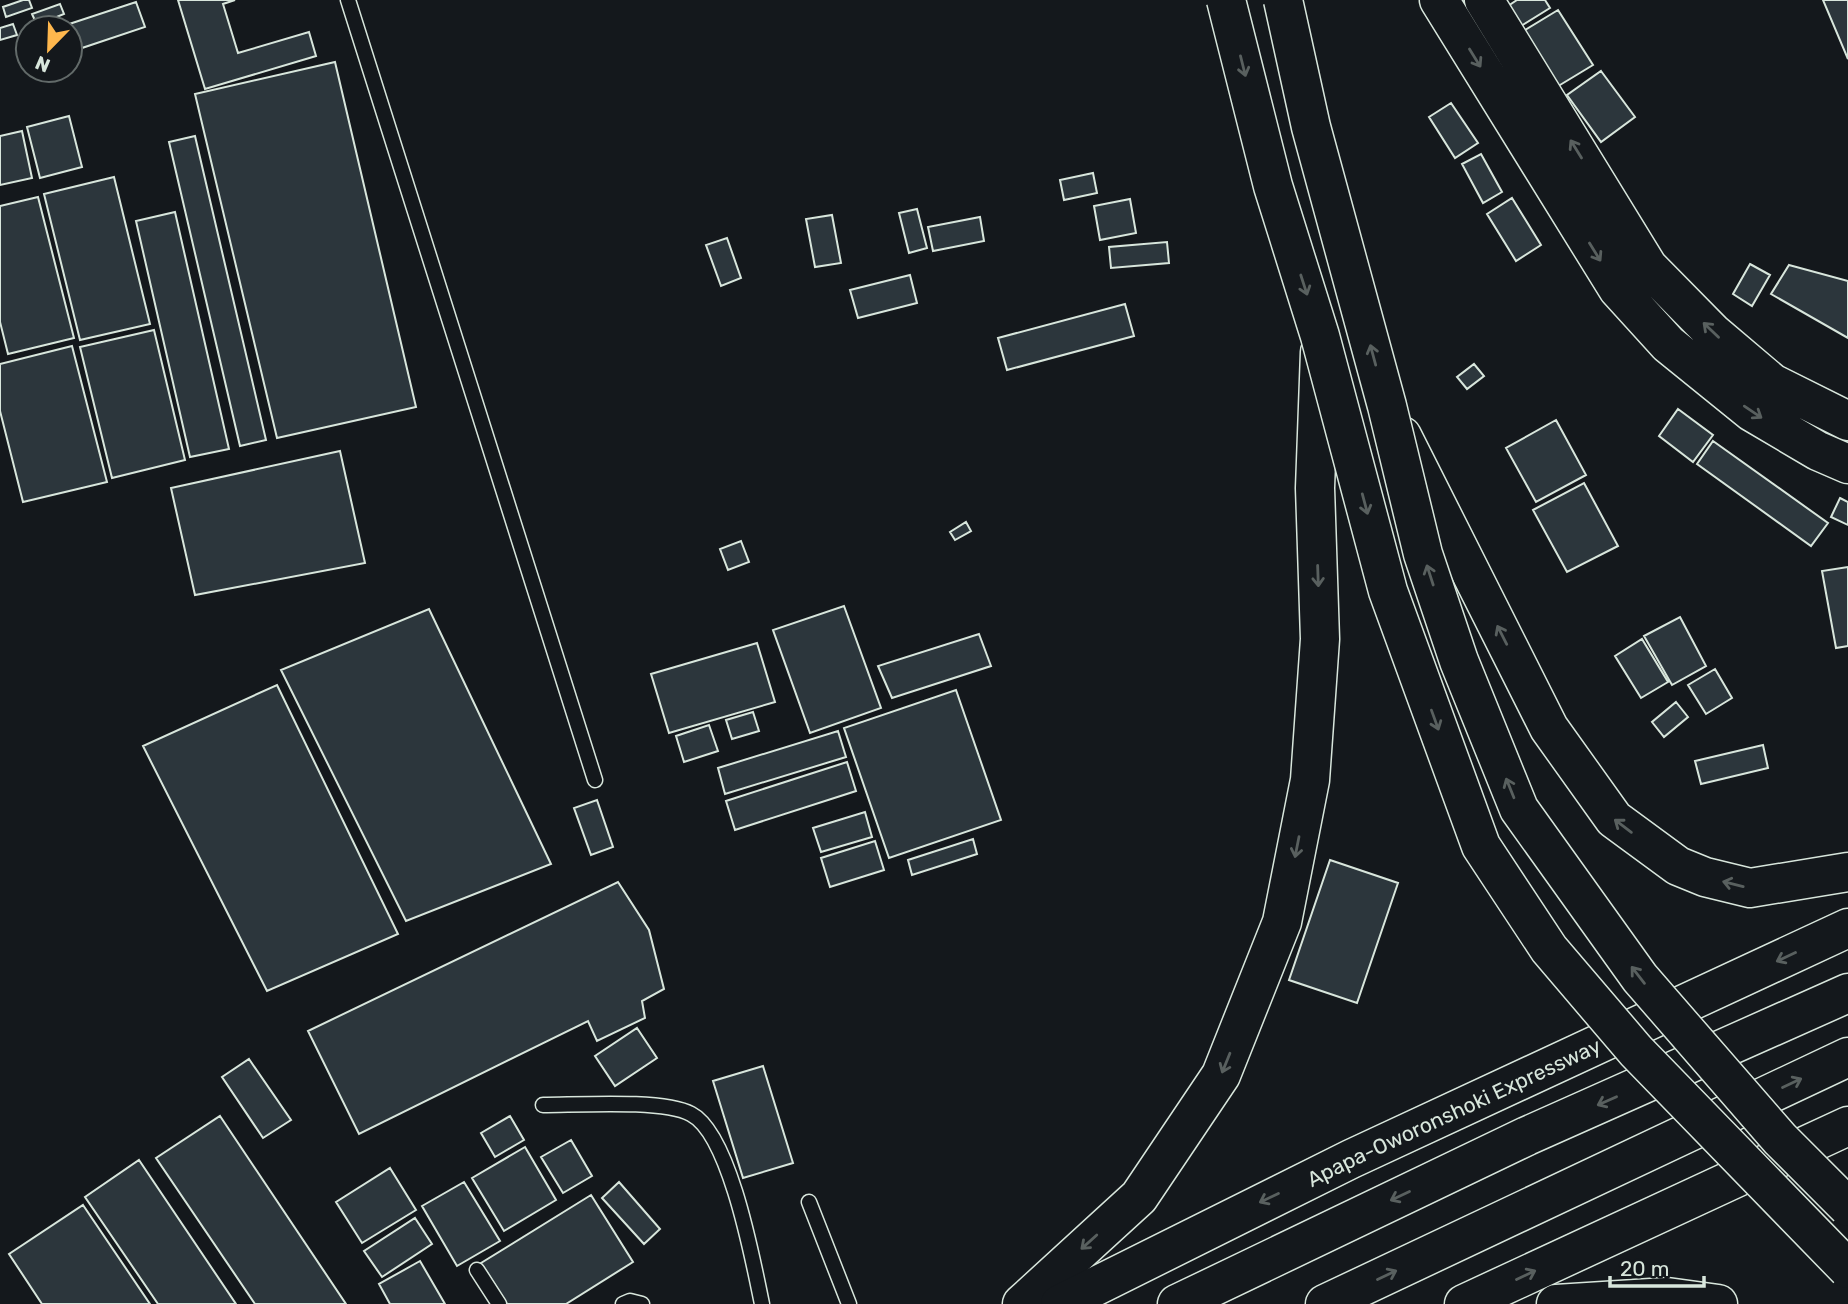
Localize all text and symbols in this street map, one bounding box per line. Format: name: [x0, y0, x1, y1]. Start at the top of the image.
north arrow: [14, 14, 84, 84]
one-way arrow: [1468, 48, 1482, 68]
text: N: [32, 51, 53, 77]
one-way arrow: [1237, 54, 1250, 77]
one-way arrow: [1568, 139, 1582, 159]
one-way arrow: [1588, 241, 1602, 261]
one-way arrow: [1298, 274, 1311, 296]
one-way arrow: [1702, 321, 1719, 338]
one-way arrow: [1366, 344, 1379, 367]
one-way arrow: [1743, 405, 1763, 419]
one-way arrow: [1359, 492, 1372, 515]
one-way arrow: [1311, 564, 1325, 587]
one-way arrow: [1423, 564, 1436, 586]
one-way arrow: [1495, 625, 1509, 646]
one-way arrow: [1430, 709, 1442, 731]
one-way arrow: [1503, 778, 1516, 799]
one-way arrow: [1614, 818, 1633, 833]
one-way arrow: [1289, 835, 1303, 858]
one-way arrow: [1722, 877, 1745, 890]
one-way arrow: [1776, 951, 1797, 964]
one-way arrow: [1631, 966, 1646, 985]
street label: Apapa-Oworonshoki Expressway: [1303, 1032, 1605, 1192]
one-way arrow: [1218, 1051, 1231, 1073]
one-way arrow: [1781, 1076, 1802, 1089]
one-way arrow: [1596, 1095, 1618, 1108]
one-way arrow: [1390, 1190, 1411, 1203]
one-way arrow: [1259, 1192, 1280, 1206]
one-way arrow: [1081, 1234, 1098, 1251]
scale bar: [1610, 1244, 1704, 1288]
text: 20 m: [1620, 1256, 1669, 1281]
one-way arrow: [1376, 1267, 1397, 1281]
one-way arrow: [1515, 1268, 1536, 1281]

